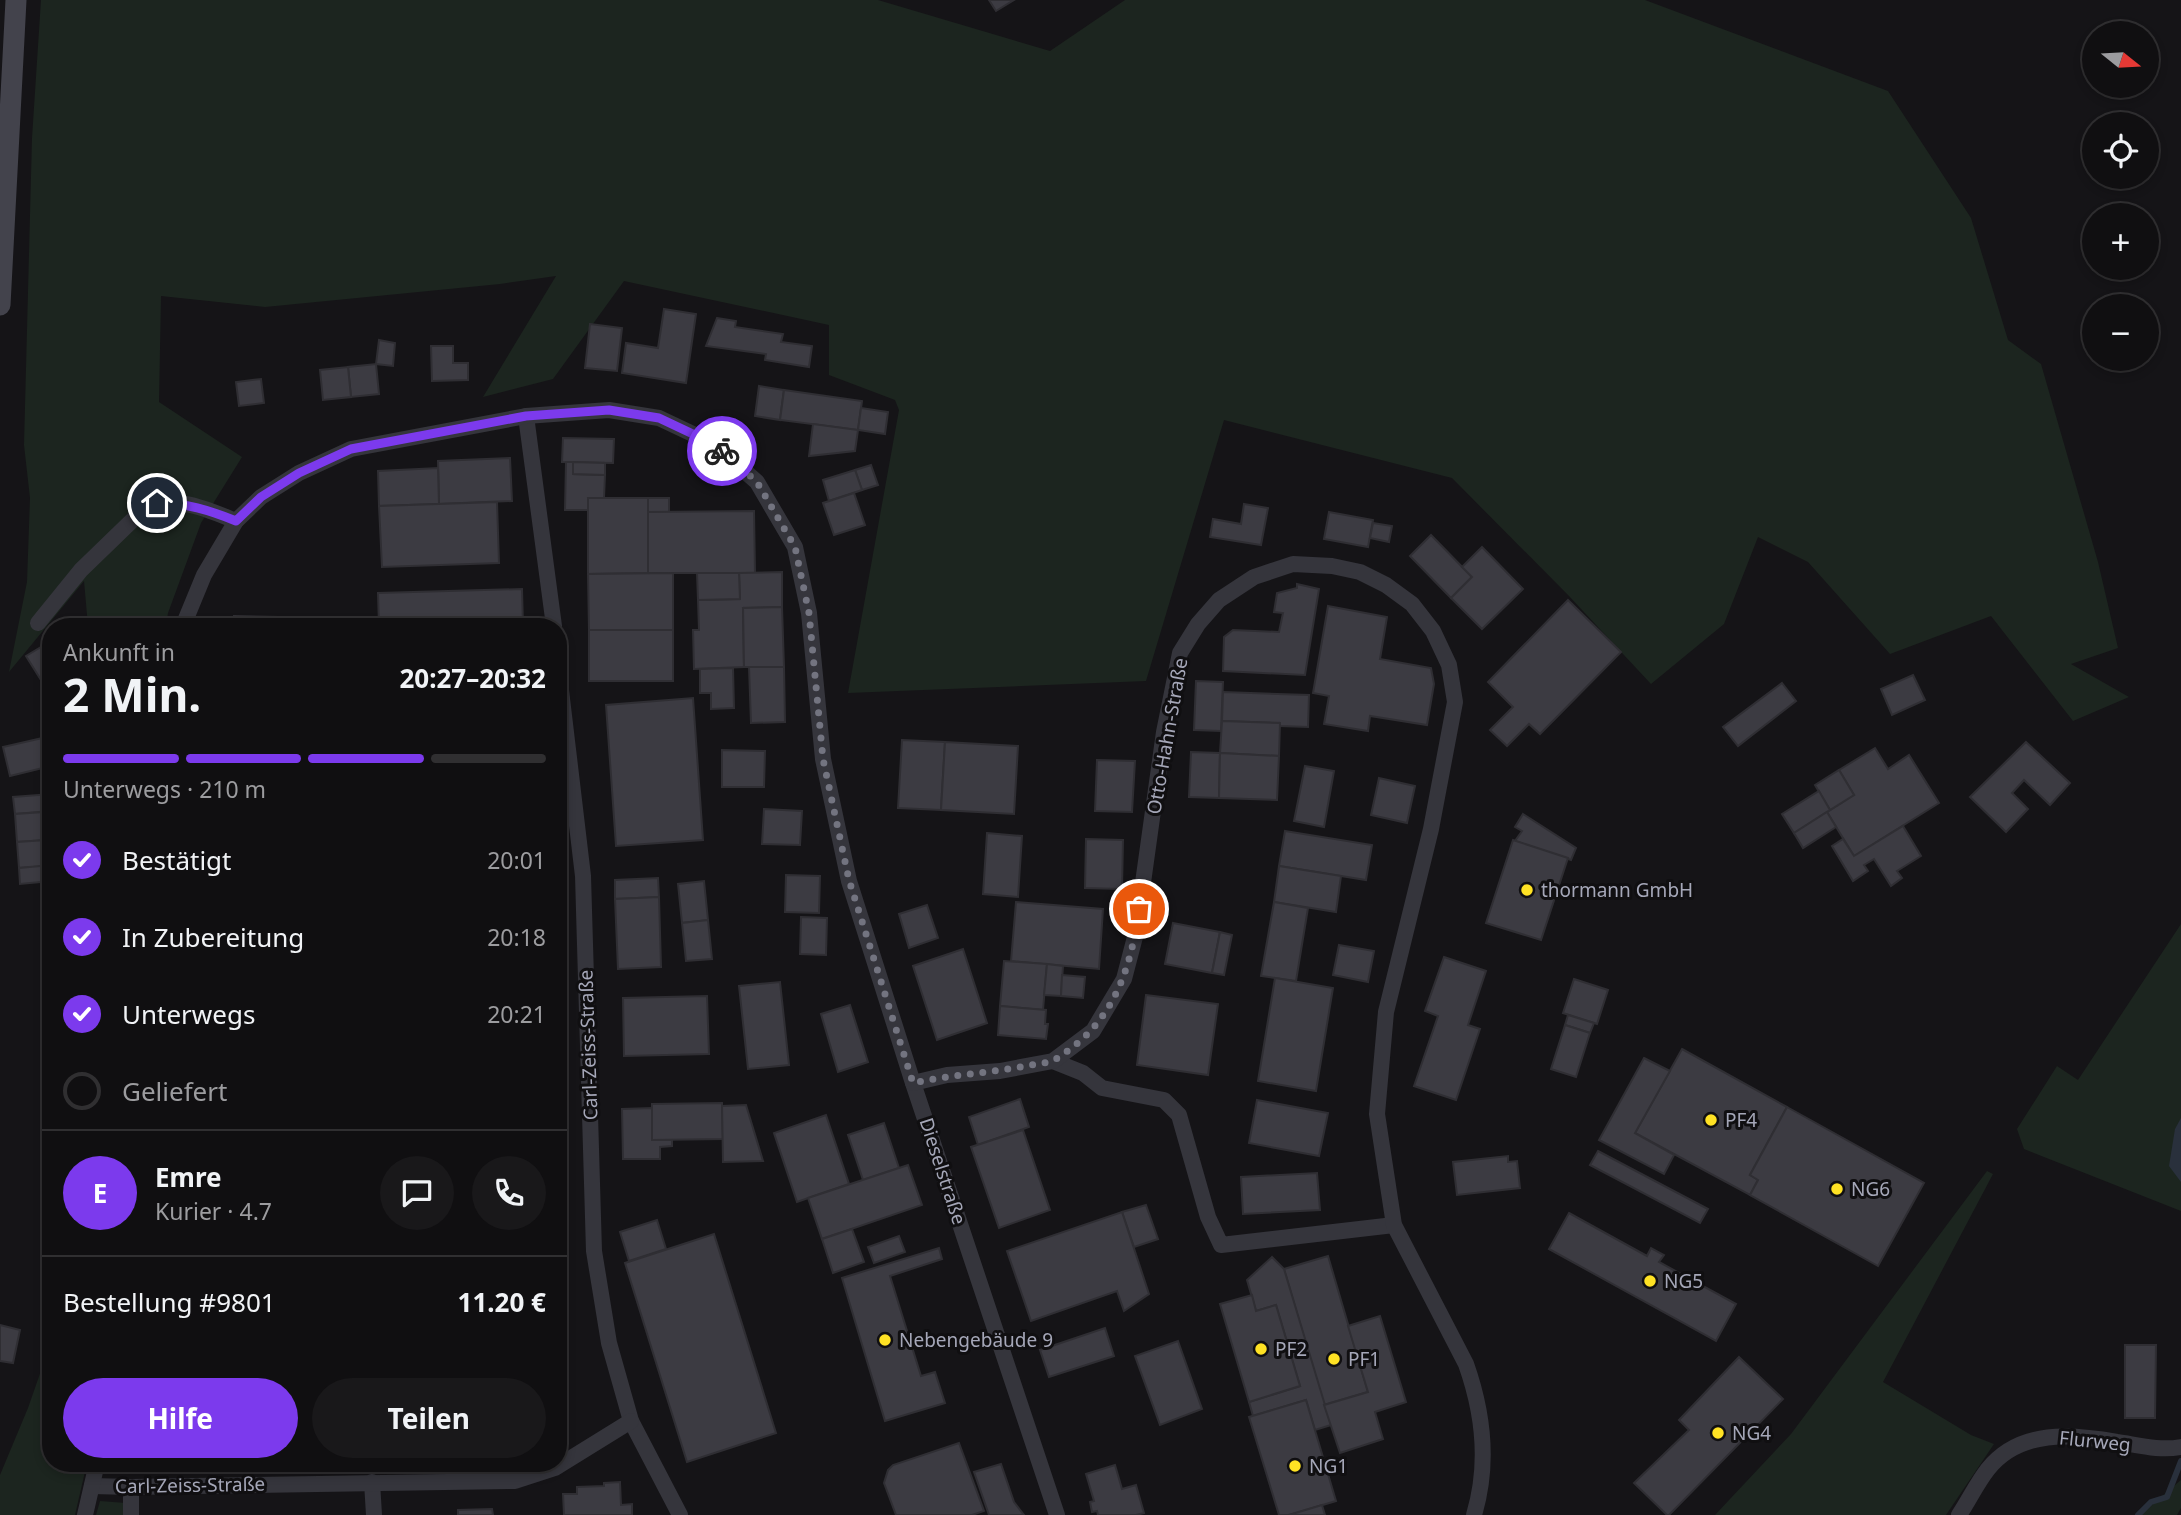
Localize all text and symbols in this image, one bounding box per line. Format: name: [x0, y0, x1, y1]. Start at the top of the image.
north arrow: [2082, 21, 2160, 98]
map controls: [2082, 21, 2159, 371]
button: locate: [2082, 112, 2159, 189]
button: +: [2082, 203, 2159, 280]
button: −: [2082, 294, 2159, 371]
courier: [687, 416, 757, 486]
icon: bike: [703, 432, 741, 470]
pin: [127, 473, 187, 533]
icon: home: [138, 484, 176, 522]
text: Ankunft in: [63, 636, 175, 668]
street label: Otto-Hahn-Straße: [1140, 656, 1194, 816]
text: 20:27–20:32: [399, 660, 546, 696]
text: 2 Min.: [63, 663, 201, 725]
text: Unterwegs · 210 m: [63, 773, 266, 805]
icon: check: [63, 841, 101, 879]
text: Bestätigt: [122, 842, 231, 878]
text: 20:01: [487, 844, 546, 876]
place label: thormann GmbH: [1541, 877, 1693, 903]
pin: [1109, 879, 1169, 939]
marker: thormann GmbH: [1519, 882, 1535, 898]
icon: bag: [1120, 890, 1158, 928]
icon: check: [63, 918, 101, 956]
text: In Zubereitung: [122, 919, 304, 955]
text: 20:18: [487, 921, 546, 953]
street label: Carl-Zeiss-Straße: [572, 969, 604, 1121]
icon: check: [63, 995, 101, 1033]
text: Unterwegs: [122, 996, 255, 1032]
text: 20:21: [487, 998, 546, 1030]
text: Geliefert: [122, 1073, 227, 1109]
place label: PF4: [1725, 1107, 1757, 1133]
marker: PF4: [1703, 1112, 1719, 1128]
street label: Dieselstraße: [913, 1114, 973, 1228]
button: chat: [380, 1156, 454, 1230]
button: phone: [472, 1156, 546, 1230]
text: Emre: [155, 1159, 222, 1195]
text: E: [93, 1175, 107, 1211]
place label: NG6: [1851, 1176, 1890, 1202]
marker: NG6: [1829, 1181, 1845, 1197]
text: Kurier · 4.7: [155, 1195, 272, 1227]
place label: NG5: [1664, 1268, 1703, 1294]
marker: NG5: [1642, 1273, 1658, 1289]
text: Bestellung #9801: [63, 1284, 276, 1320]
text: 11.20 €: [458, 1284, 546, 1320]
place label: Nebengebäude 9: [899, 1327, 1053, 1353]
marker: Nebengebäude 9: [877, 1332, 893, 1348]
place label: PF2: [1275, 1336, 1307, 1362]
marker: PF2: [1253, 1341, 1269, 1357]
place label: PF1: [1348, 1346, 1380, 1372]
marker: PF1: [1326, 1351, 1342, 1367]
button: Hilfe: [63, 1378, 298, 1458]
button: Teilen: [312, 1378, 546, 1458]
place label: NG4: [1732, 1420, 1771, 1446]
street label: Flurweg: [2058, 1424, 2132, 1458]
marker: NG4: [1710, 1425, 1726, 1441]
place label: NG1: [1309, 1453, 1348, 1479]
marker: NG1: [1287, 1458, 1303, 1474]
street label: Carl-Zeiss-Straße: [115, 1471, 265, 1499]

